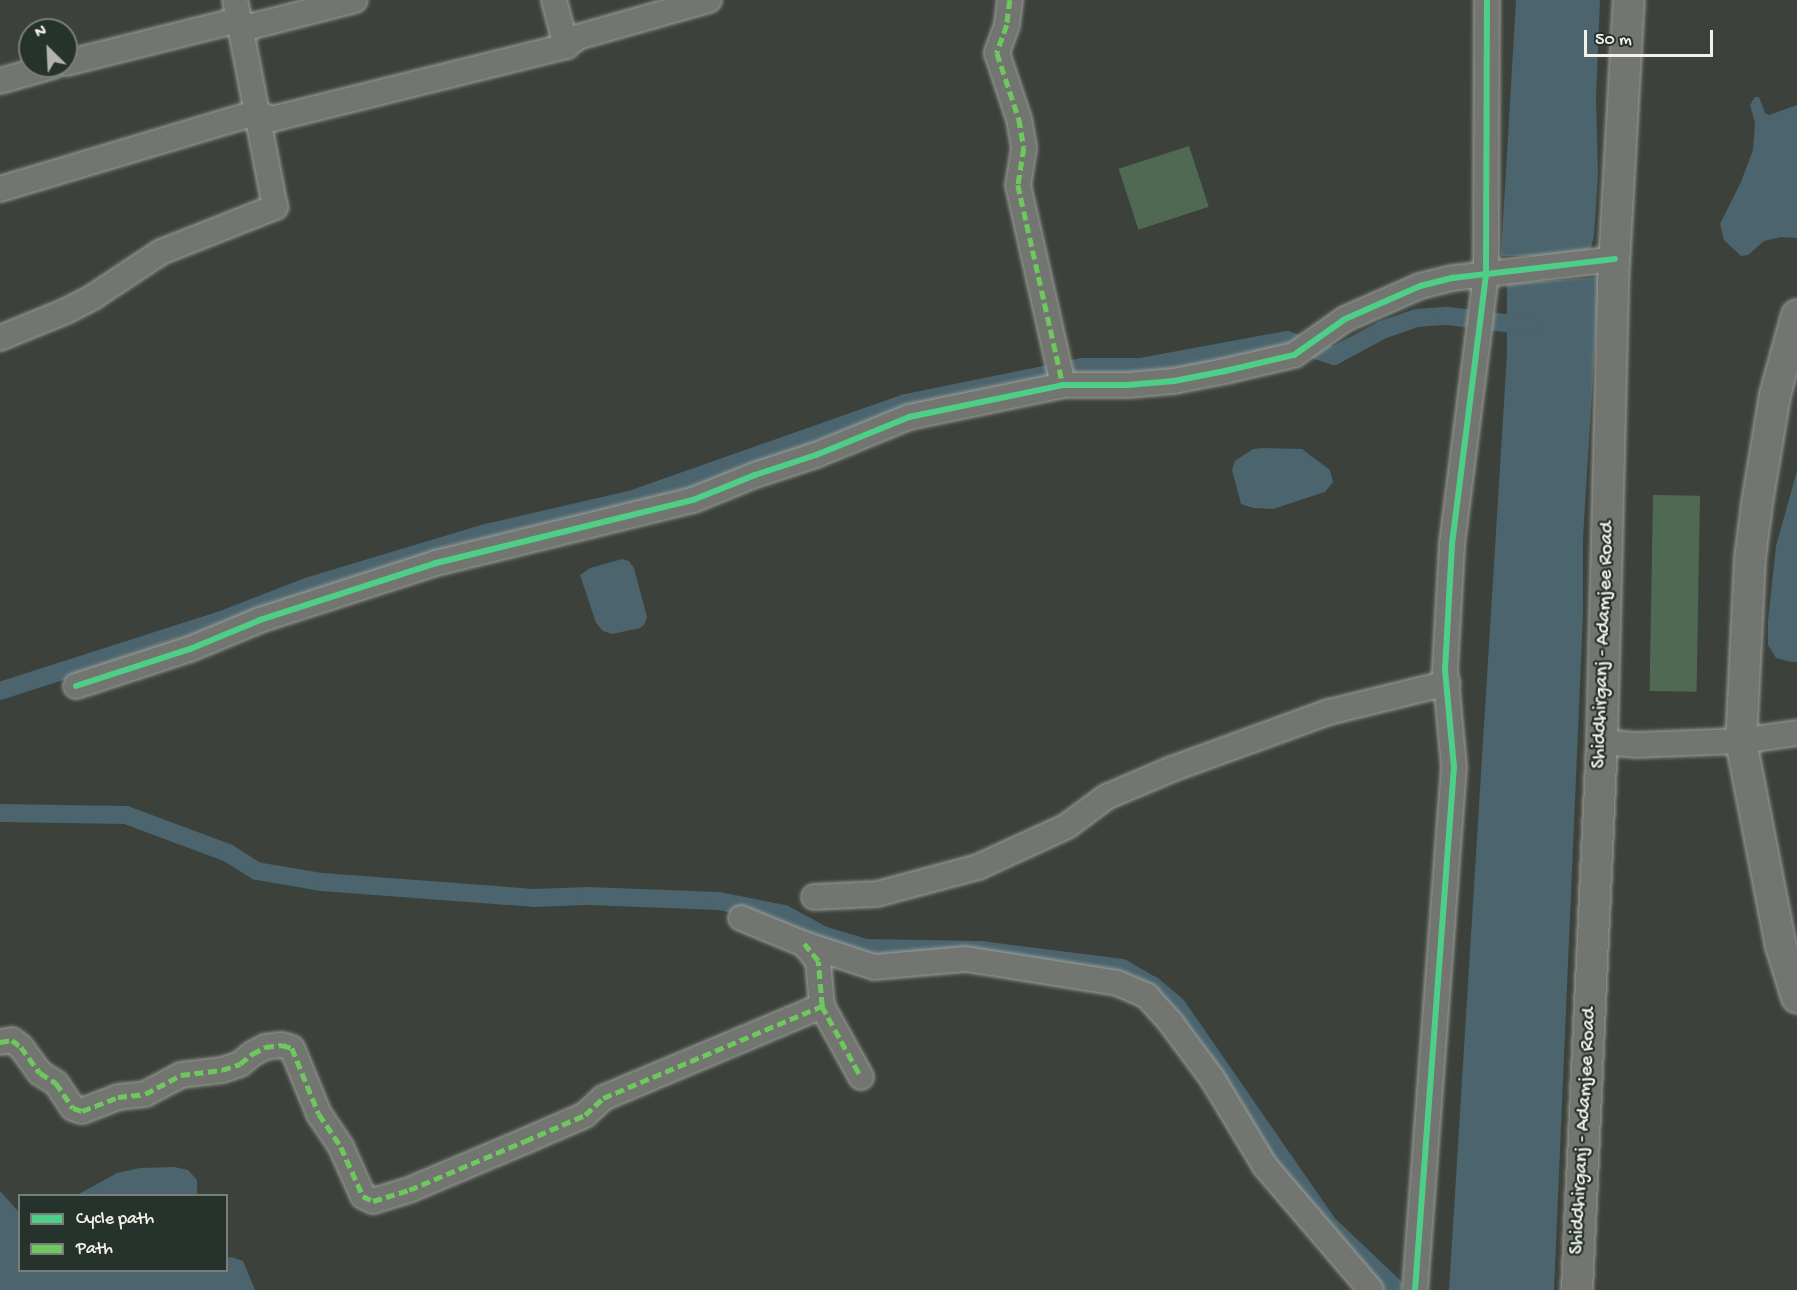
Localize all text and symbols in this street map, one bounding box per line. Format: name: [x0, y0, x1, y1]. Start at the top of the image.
north arrow: [18, 18, 78, 78]
scale bar: [1587, 18, 1716, 56]
text: N: [33, 22, 50, 44]
text: 50 m: [1595, 30, 1632, 51]
street label: Shiddhirganj - Adamjee Road: [1588, 521, 1620, 769]
street label: Shiddhirganj - Adamjee Road: [1566, 1007, 1602, 1255]
legend: [18, 1194, 228, 1272]
text: Cycle path: [76, 1209, 154, 1230]
text: Path: [76, 1239, 113, 1260]

